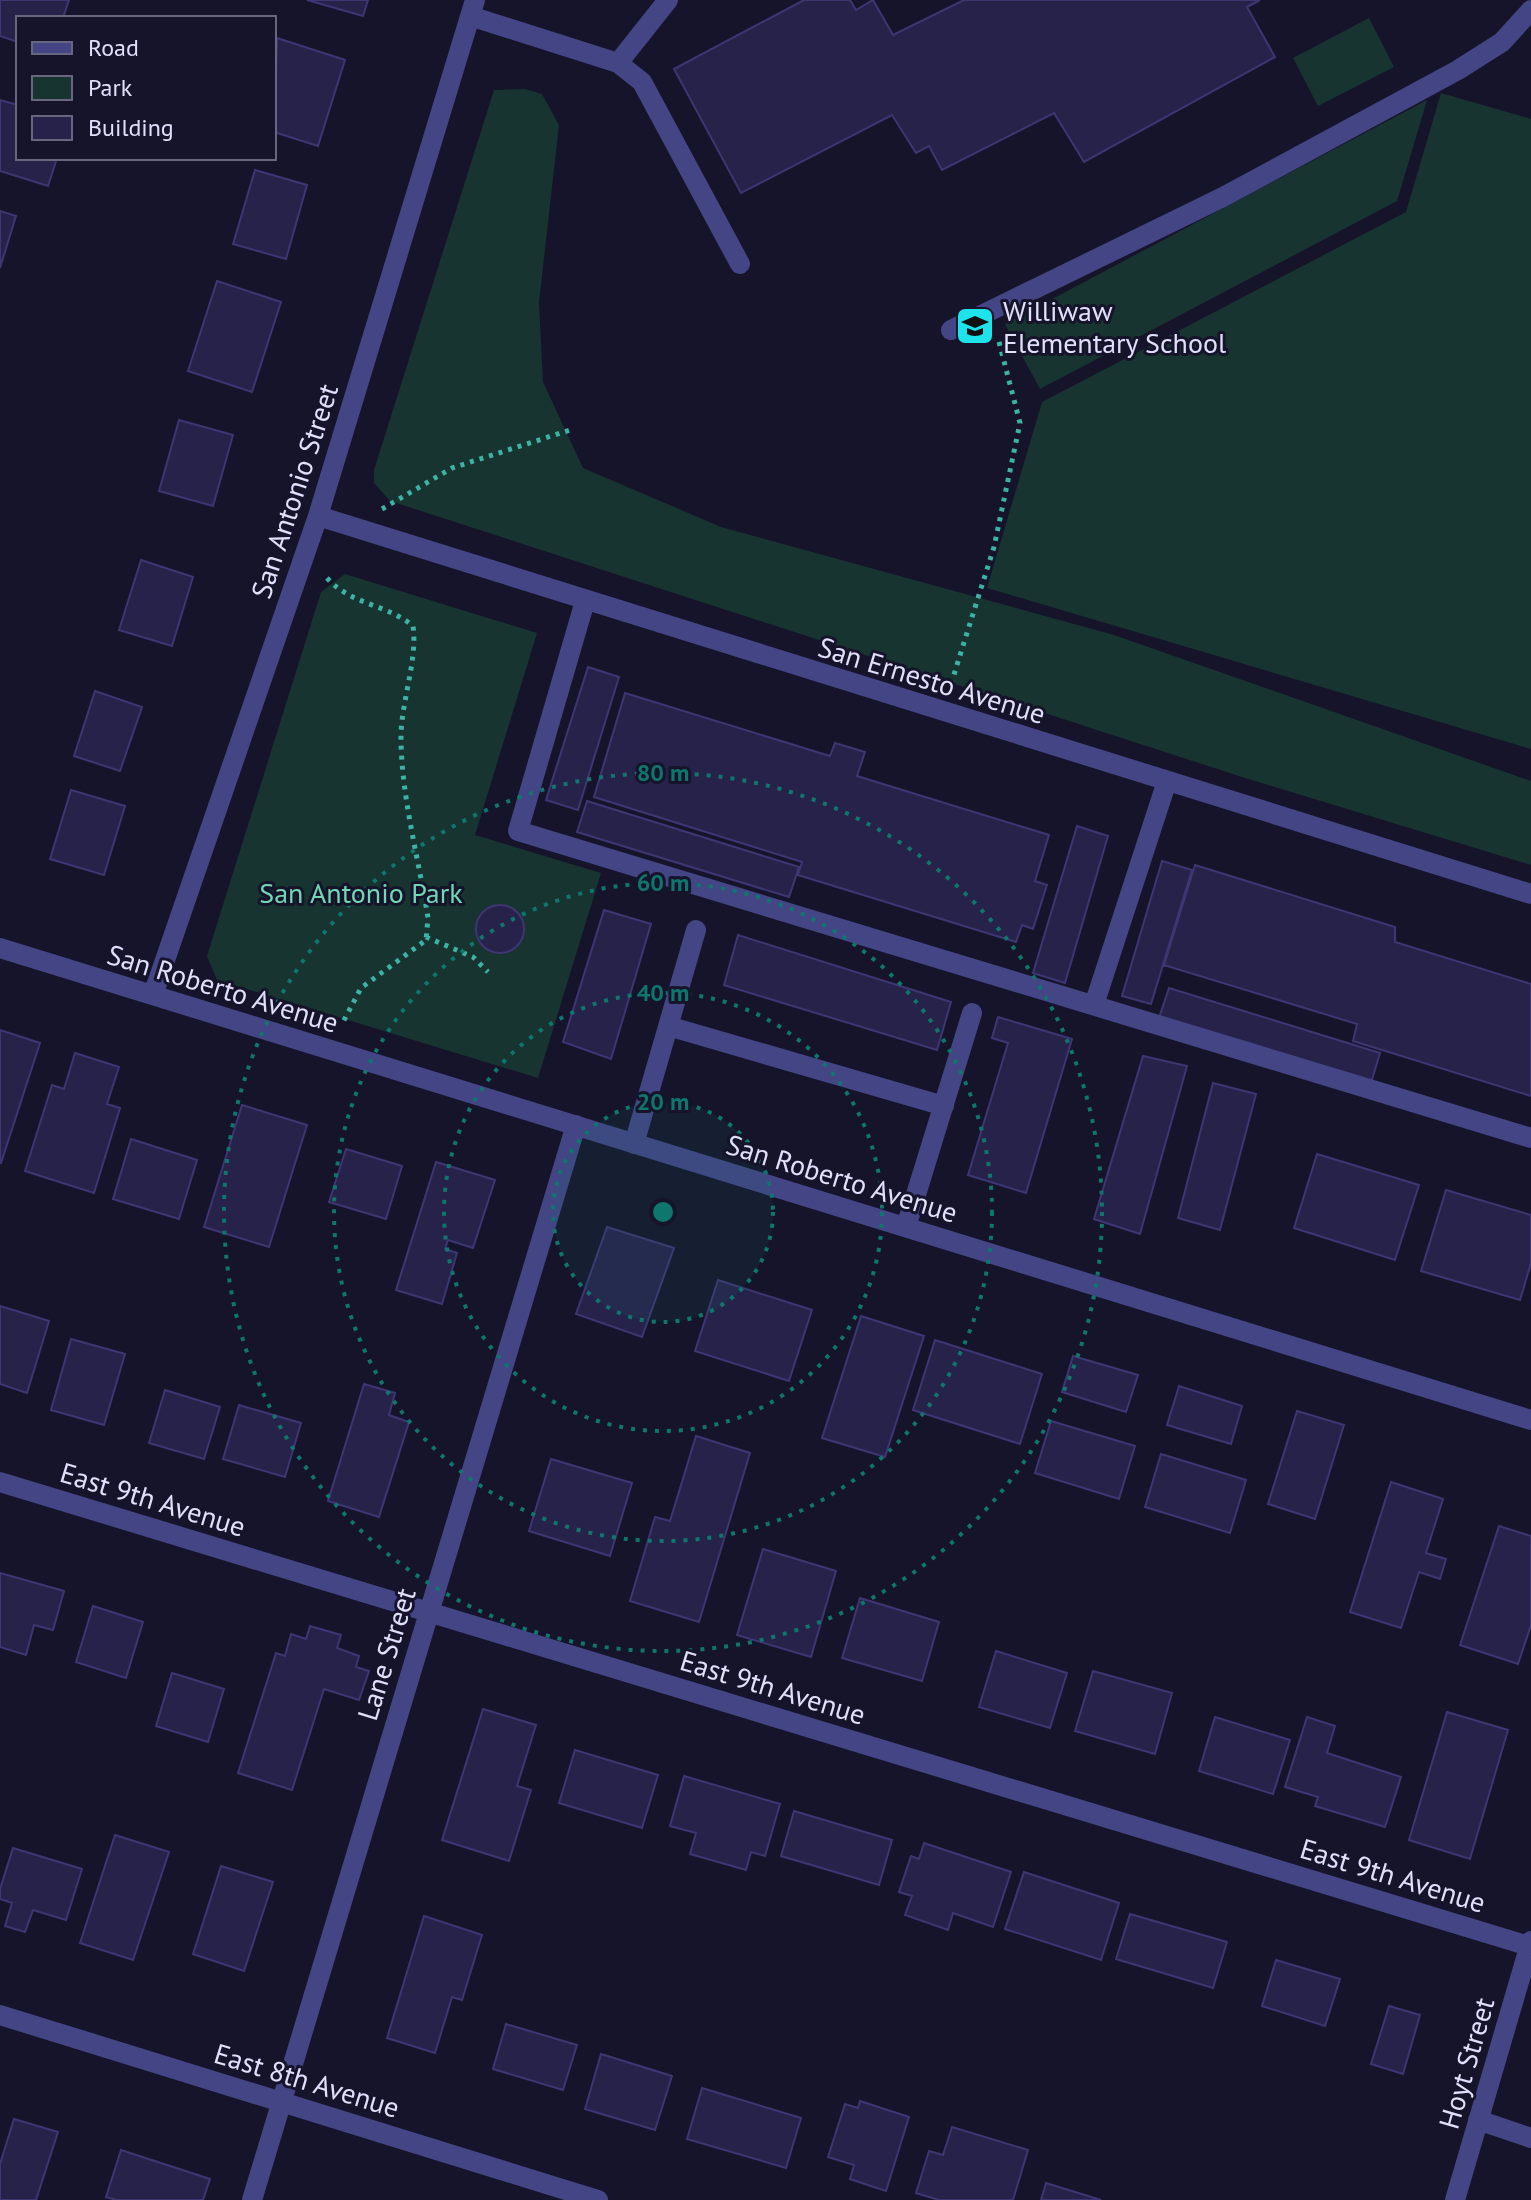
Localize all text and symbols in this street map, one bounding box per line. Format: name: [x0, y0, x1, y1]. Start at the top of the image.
legend: [16, 16, 276, 160]
text: Road: [88, 32, 139, 63]
text: Park: [88, 72, 133, 103]
text: Building: [88, 112, 174, 143]
place label: Williwaw Elementary School: [1003, 292, 1226, 361]
school or university icon: Williwaw Elementary School: [954, 305, 996, 347]
street label: San Antonio Street: [242, 379, 346, 603]
street label: San Ernesto Avenue: [814, 628, 1050, 732]
text: 80 m: [637, 757, 689, 788]
text: 60 m: [637, 867, 689, 898]
park label: San Antonio Park: [259, 874, 463, 911]
street label: San Roberto Avenue: [103, 935, 343, 1041]
text: 40 m: [637, 977, 689, 1008]
text: 20 m: [637, 1086, 689, 1117]
street label: San Roberto Avenue: [722, 1125, 962, 1231]
centre of rings: [649, 1198, 677, 1226]
street label: East 9th Avenue: [56, 1453, 250, 1545]
street label: Lane Street: [348, 1583, 424, 1725]
street label: East 9th Avenue: [676, 1641, 870, 1733]
street label: East 9th Avenue: [1296, 1829, 1490, 1921]
street label: Hoyt Street: [1430, 1993, 1503, 2133]
street label: East 8th Avenue: [210, 2034, 404, 2126]

